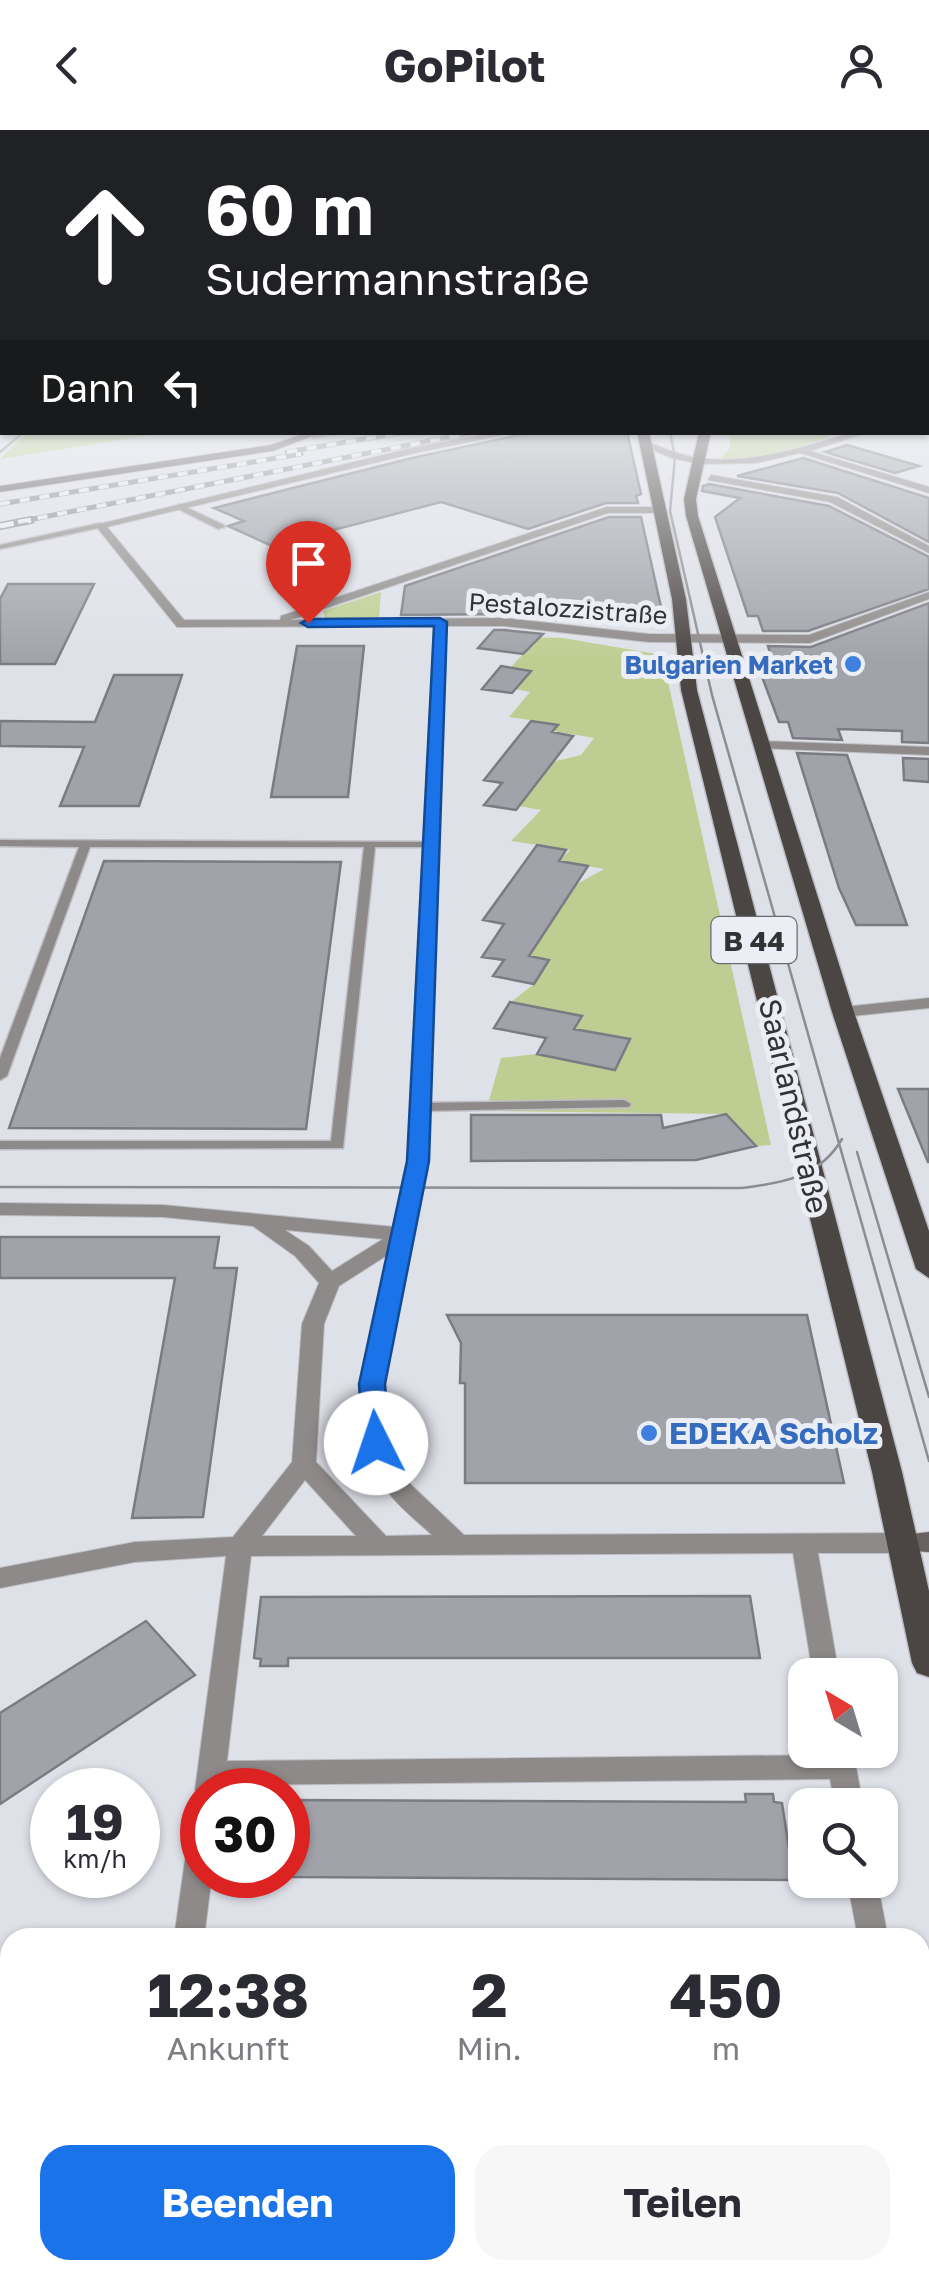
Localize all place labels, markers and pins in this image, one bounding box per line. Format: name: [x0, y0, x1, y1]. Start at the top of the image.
pin: [266, 521, 351, 624]
place label: Bulgarien Market: [625, 649, 833, 680]
marker: Bulgarien Market: [842, 653, 864, 675]
place label: EDEKA Scholz: [669, 1415, 878, 1451]
marker: EDEKA Scholz: [638, 1422, 660, 1444]

